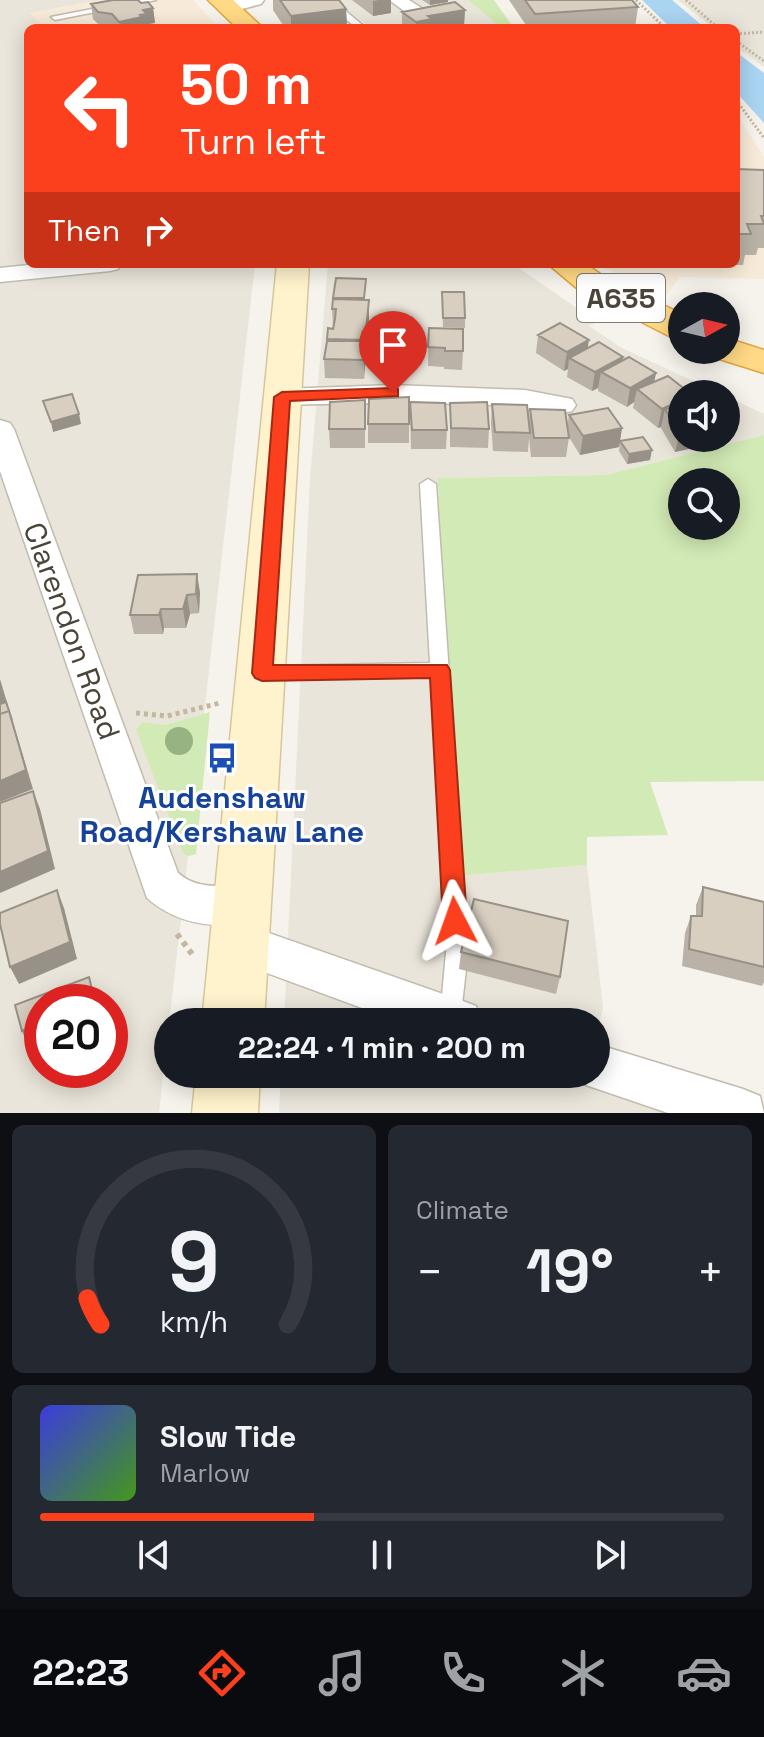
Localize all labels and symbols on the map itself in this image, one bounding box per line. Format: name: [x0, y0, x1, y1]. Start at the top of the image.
road number: A635: [577, 274, 665, 322]
north arrow: [668, 292, 740, 364]
pin: [359, 311, 427, 393]
street label: Clarendon Road: [15, 517, 129, 745]
bus stop icon: Audenshaw Road/Kershaw Lane: [205, 741, 239, 775]
place label: Audenshaw Road/Kershaw Lane: [80, 778, 364, 851]
position arrow: [413, 879, 497, 963]
speed limit sign: 20: [24, 984, 128, 1088]

